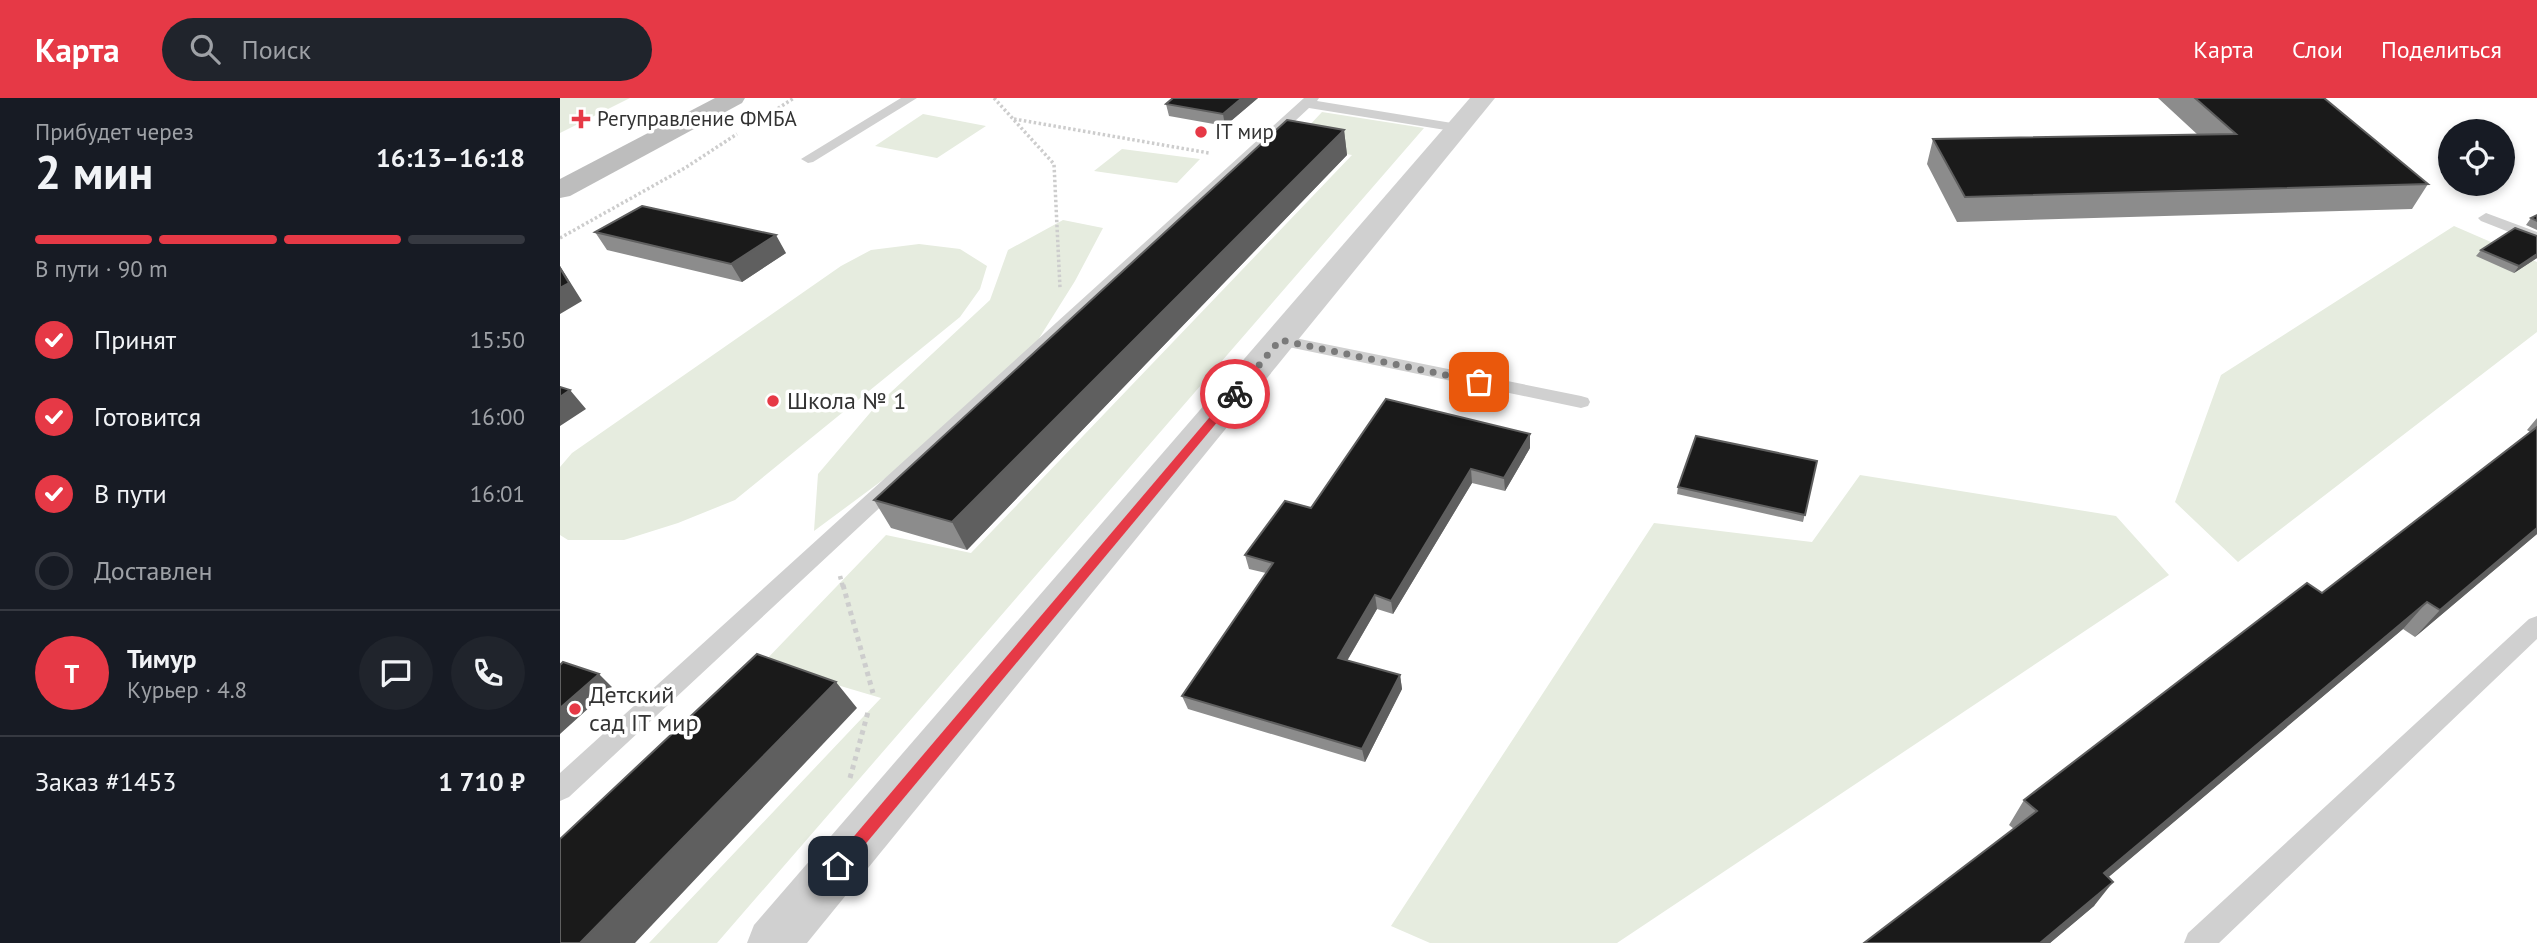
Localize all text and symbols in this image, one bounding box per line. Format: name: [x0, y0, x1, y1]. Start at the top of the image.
search box: [162, 18, 652, 81]
text: Карта: [35, 28, 120, 71]
icon: search: [186, 30, 224, 68]
text: Поиск: [242, 33, 311, 66]
text: Карта: [2193, 34, 2254, 65]
text: Слои: [2292, 34, 2343, 65]
text: Поделиться: [2381, 34, 2502, 65]
place label: Регуправление ФМБА: [597, 105, 798, 132]
marker: Регуправление ФМБА: [571, 109, 591, 129]
text: Прибудет через: [35, 117, 194, 146]
place label: IT мир: [1215, 118, 1274, 145]
map controls: [2438, 119, 2515, 196]
button: locate: [2438, 119, 2515, 196]
marker: IT мир: [1193, 124, 1209, 140]
text: 16:13–16:18: [376, 141, 525, 174]
text: 2 мин: [35, 142, 153, 202]
text: В пути · 90 m: [35, 254, 168, 283]
icon: check: [35, 321, 73, 359]
text: Принят: [94, 323, 176, 356]
text: 15:50: [470, 325, 525, 354]
pin: [1449, 352, 1509, 412]
courier: [1200, 359, 1270, 429]
icon: bag: [1460, 363, 1498, 401]
icon: bike: [1216, 375, 1254, 413]
place label: Школа № 1: [787, 385, 906, 416]
marker: Школа № 1: [765, 393, 781, 409]
icon: check: [35, 398, 73, 436]
text: Готовится: [94, 400, 201, 433]
text: 16:00: [470, 402, 525, 431]
icon: check: [35, 475, 73, 513]
text: В пути: [94, 477, 167, 510]
text: 16:01: [470, 479, 525, 508]
text: Доставлен: [94, 554, 213, 587]
button: chat: [359, 636, 433, 710]
button: phone: [451, 636, 525, 710]
text: Тимур: [127, 642, 197, 675]
text: Т: [65, 657, 79, 690]
text: Курьер · 4.8: [127, 675, 247, 704]
place label: Детский сад IT мир: [589, 679, 698, 738]
marker: Детский сад IT мир: [567, 701, 583, 717]
text: Заказ #1453: [35, 765, 177, 798]
text: 1 710 ₽: [438, 765, 525, 798]
pin: [808, 836, 868, 896]
icon: home: [819, 847, 857, 885]

